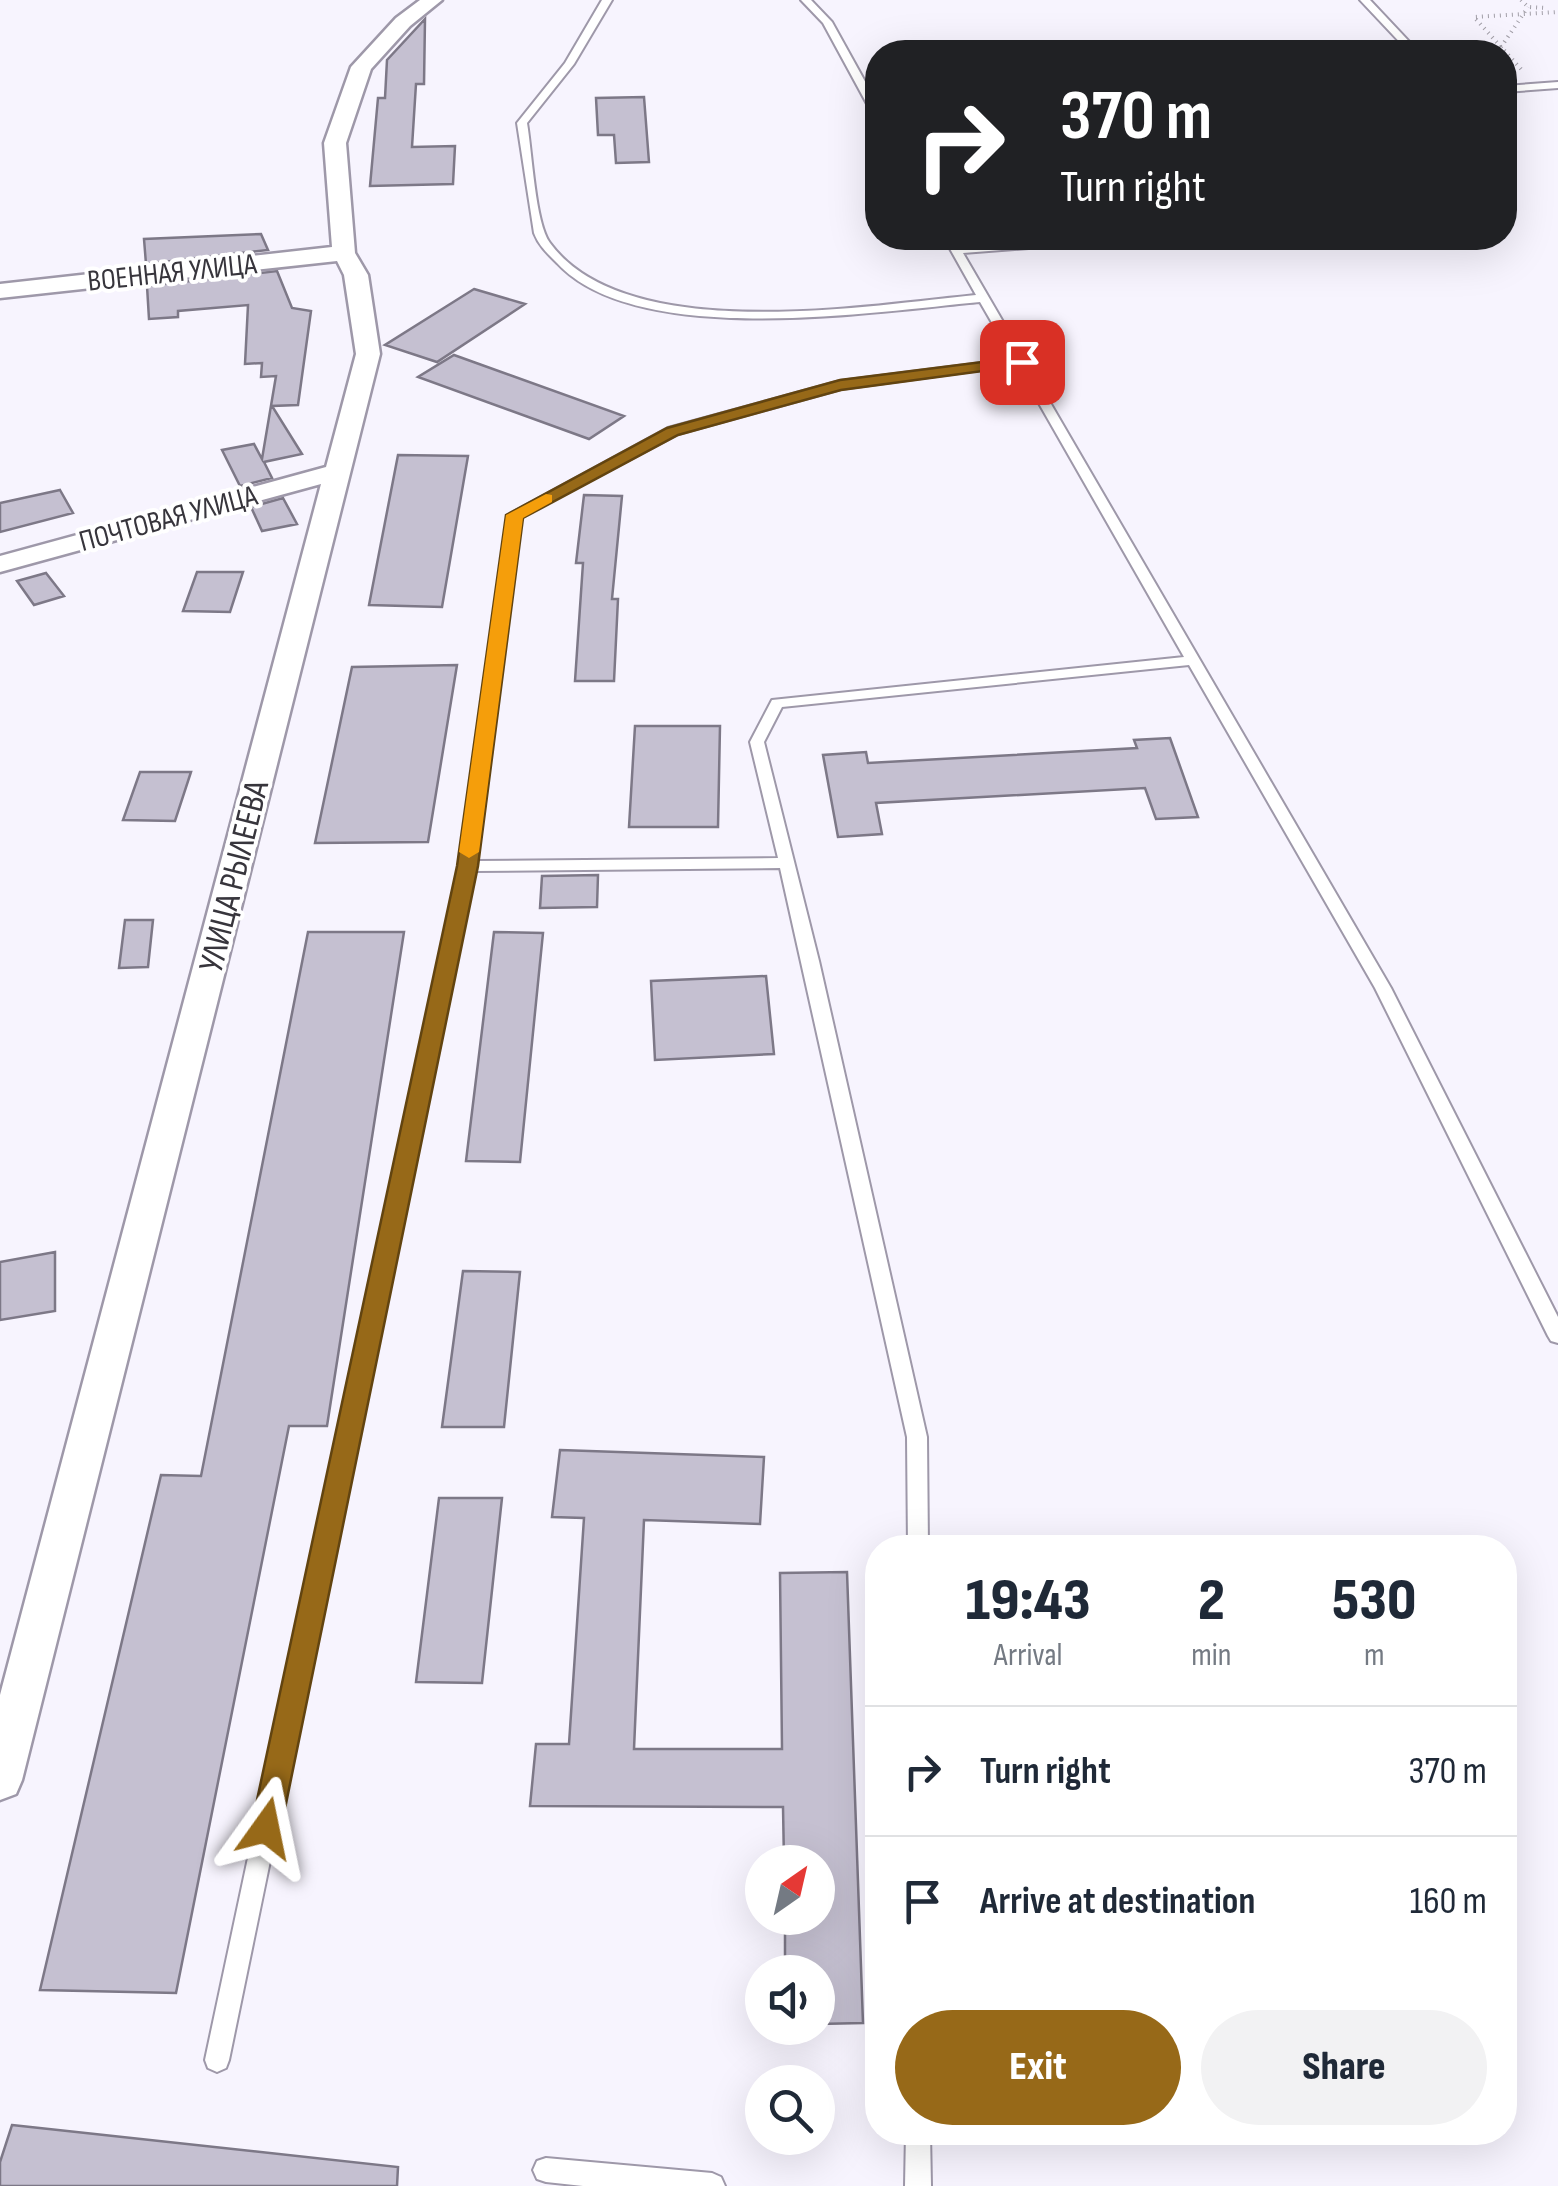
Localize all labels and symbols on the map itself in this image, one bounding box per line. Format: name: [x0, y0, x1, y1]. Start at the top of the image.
street label: ВОЕННАЯ УЛИЦА: [86, 246, 259, 300]
pin: [980, 320, 1065, 405]
street label: ПОЧТОВАЯ УЛИЦА: [75, 478, 261, 560]
street label: УЛИЦА РЫЛЕЕВА: [190, 775, 279, 976]
position arrow: [214, 1776, 318, 1880]
north arrow: [745, 1845, 835, 1935]

